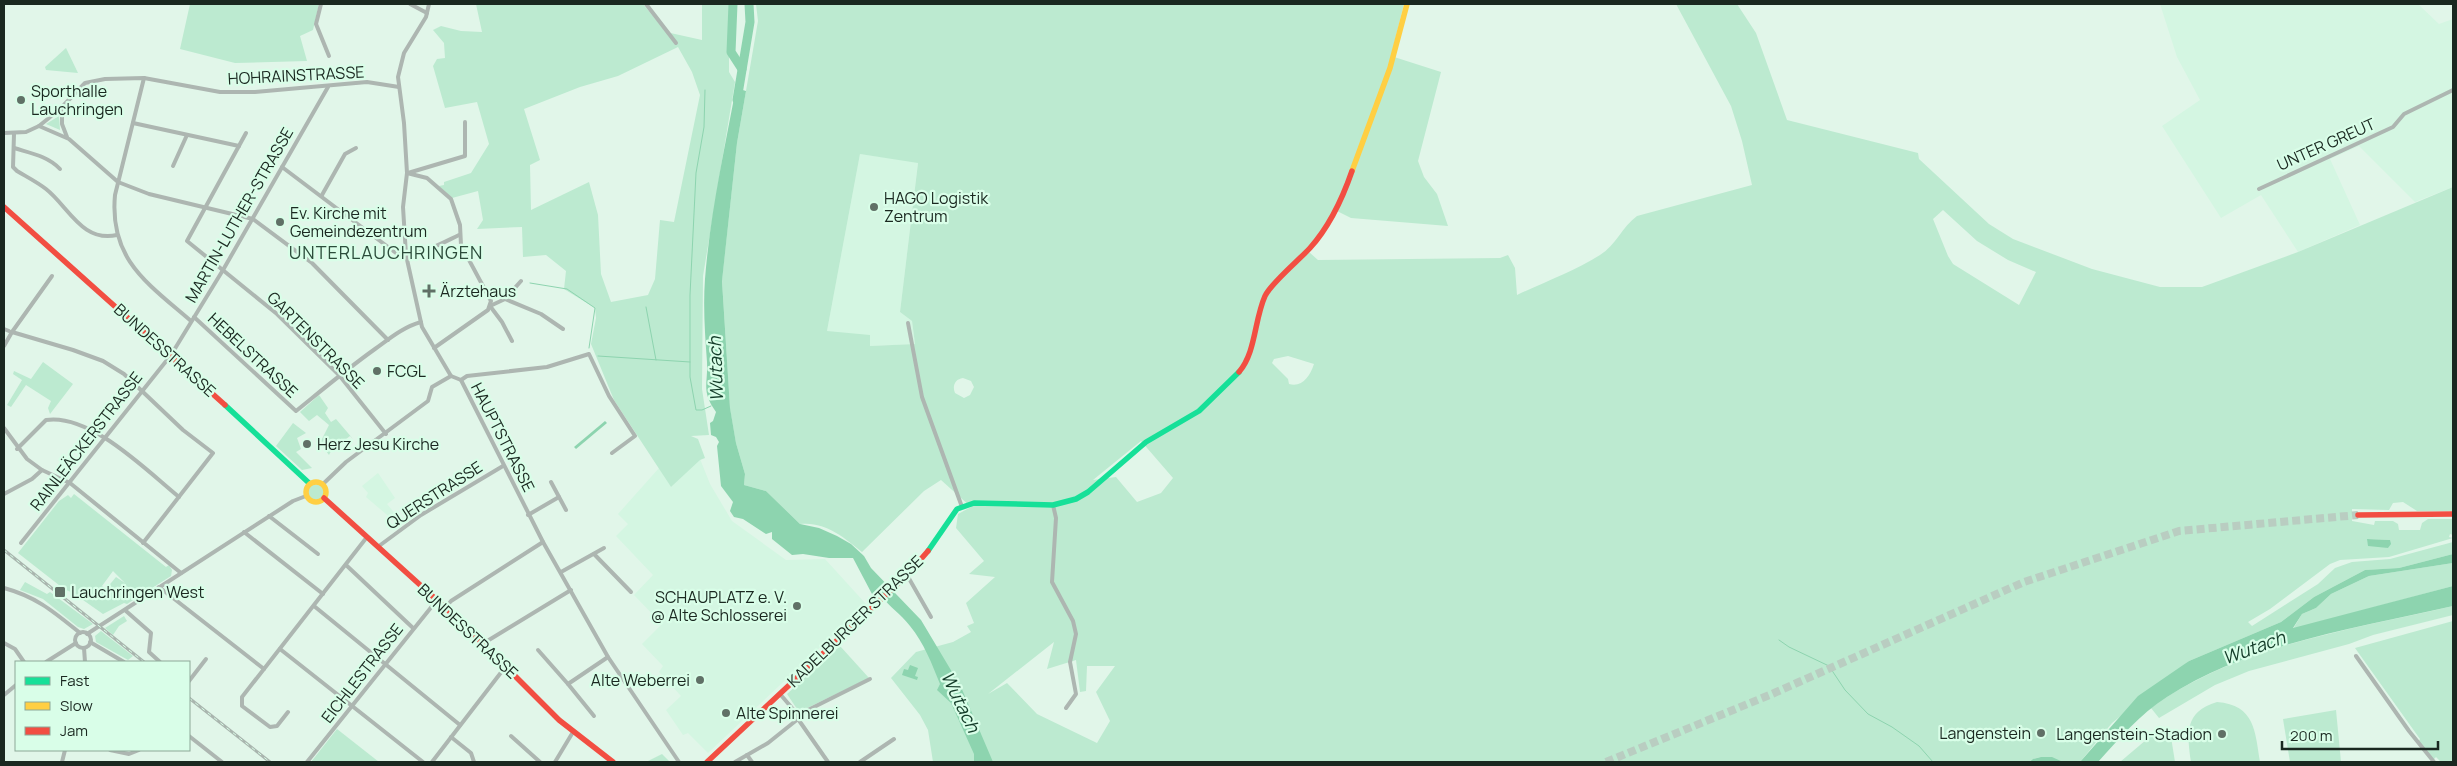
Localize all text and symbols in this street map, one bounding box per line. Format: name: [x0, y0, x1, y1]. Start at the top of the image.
street label: HOHRAINSTRASSE: [227, 60, 365, 90]
place label: Sporthalle Lauchringen: [31, 80, 123, 120]
marker: Sporthalle Lauchringen: [15, 94, 27, 106]
street label: UNTER GREUT: [2273, 112, 2379, 175]
street label: MARTIN-LUTHER-STRASSE: [180, 123, 298, 307]
place label: HAGO Logistik Zentrum: [884, 187, 989, 227]
marker: HAGO Logistik Zentrum: [868, 201, 880, 213]
place label: Ev. Kirche mit Gemeindezentrum: [290, 202, 427, 242]
marker: Ev. Kirche mit Gemeindezentrum: [274, 216, 286, 228]
district label: UNTERLAUCHRINGEN: [289, 240, 483, 264]
place label: Ärztehaus: [440, 280, 516, 302]
marker: Ärztehaus: [422, 284, 436, 298]
street label: GARTENSTRASSE: [263, 287, 369, 393]
street label: BUNDESSTRASSE: [109, 298, 221, 402]
street label: HEBELSTRASSE: [203, 308, 303, 402]
water label: Wutach: [702, 335, 728, 402]
place label: FCGL: [387, 360, 426, 382]
marker: FCGL: [371, 365, 383, 377]
street label: RAINLEÄCKERSTRASSE: [25, 367, 147, 515]
street label: HAUPTSTRASSE: [466, 379, 540, 495]
place label: Herz Jesu Kirche: [317, 433, 439, 455]
marker: Herz Jesu Kirche: [301, 438, 313, 450]
street label: QUERSTRASSE: [382, 456, 486, 534]
street label: KADELBURGER STRASSE: [782, 550, 928, 692]
street label: BUNDESSTRASSE: [413, 579, 523, 683]
place label: Lauchringen West: [71, 581, 204, 603]
marker: Lauchringen West: [53, 585, 67, 599]
place label: SCHAUPLATZ e. V. @ Alte Schlosserei: [651, 586, 787, 626]
marker: SCHAUPLATZ e. V. @ Alte Schlosserei: [791, 600, 803, 612]
street label: EICHLESTRASSE: [316, 619, 408, 727]
water label: Wutach: [2219, 624, 2289, 669]
legend: [15, 661, 190, 751]
water label: Wutach: [936, 667, 986, 737]
place label: Alte Weberrei: [591, 669, 690, 691]
text: Fast: [60, 670, 89, 691]
marker: Alte Weberrei: [694, 674, 706, 686]
text: Slow: [60, 695, 93, 716]
place label: Alte Spinnerei: [736, 702, 839, 724]
marker: Alte Spinnerei: [720, 707, 732, 719]
scale bar: [2282, 718, 2438, 750]
text: Jam: [60, 720, 88, 741]
place label: Langenstein: [1939, 722, 2031, 744]
place label: Langenstein-Stadion: [2056, 723, 2212, 745]
text: 200 m: [2290, 725, 2333, 746]
marker: Langenstein: [2035, 727, 2047, 739]
marker: Langenstein-Stadion: [2216, 728, 2228, 740]

